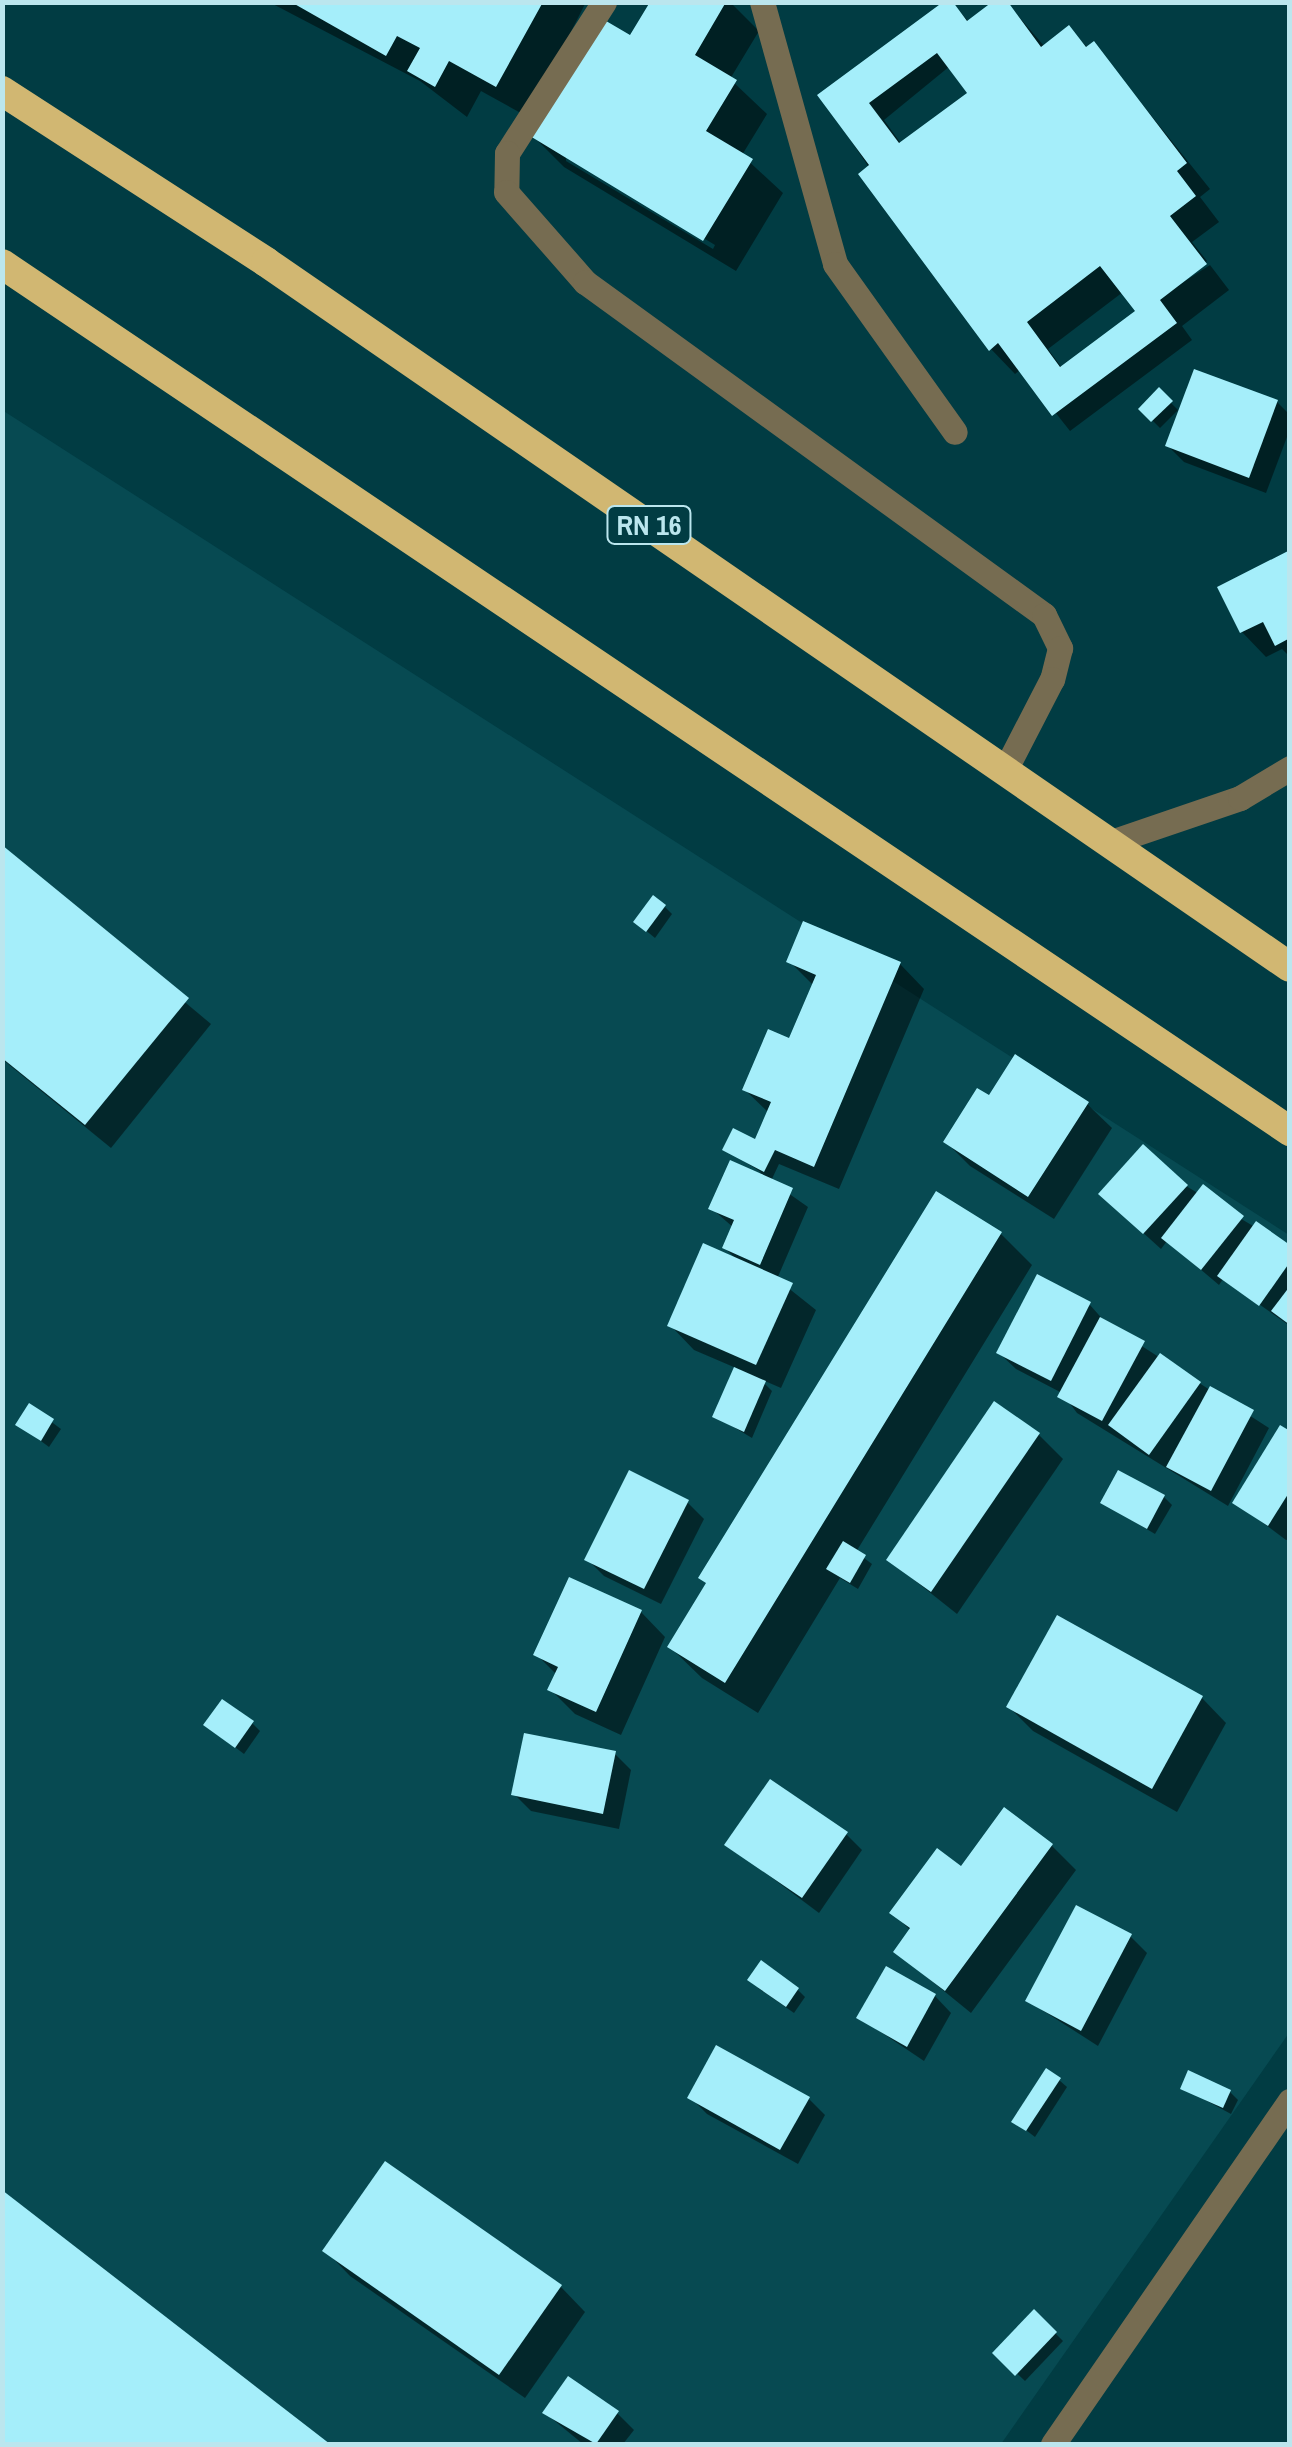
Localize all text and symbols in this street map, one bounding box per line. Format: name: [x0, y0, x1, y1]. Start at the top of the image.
road number: RN 16: [604, 502, 694, 548]

